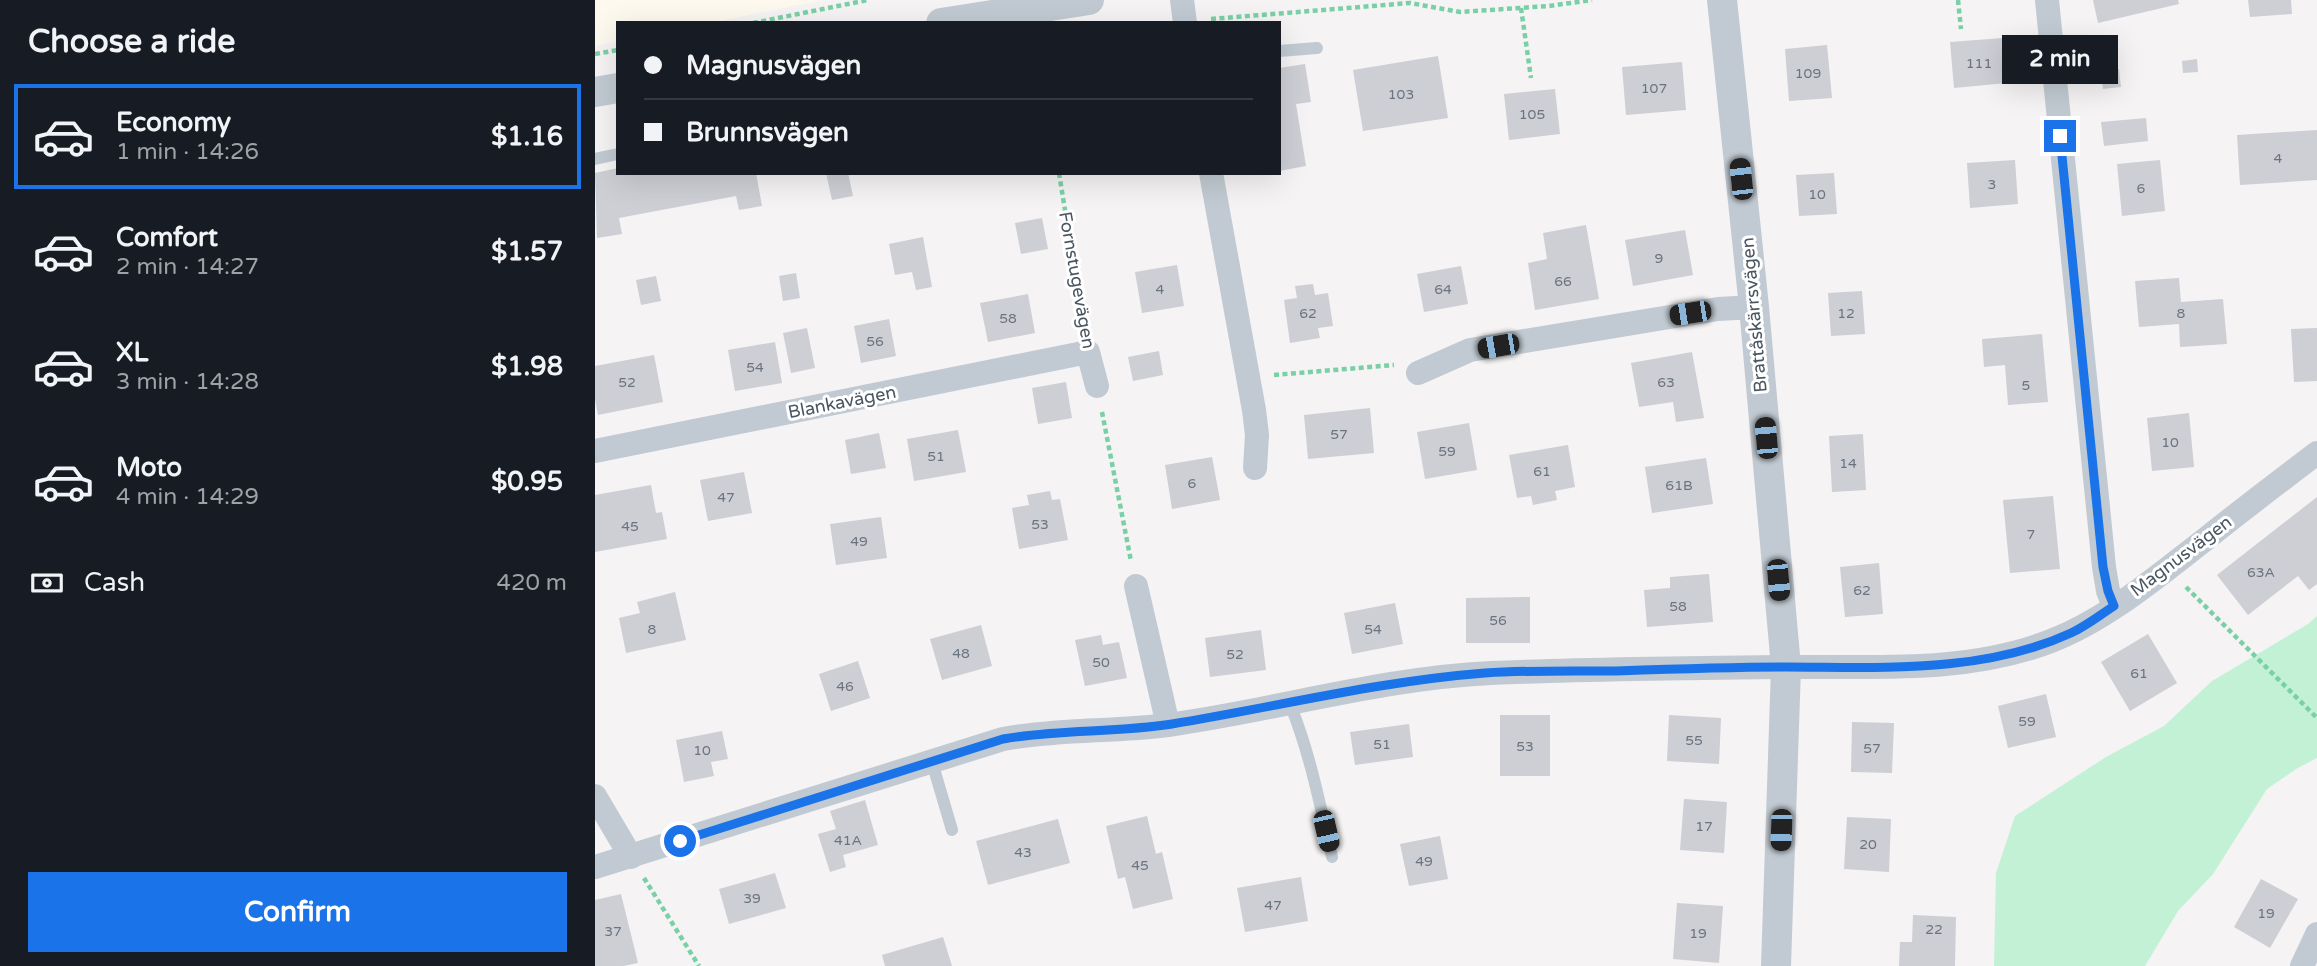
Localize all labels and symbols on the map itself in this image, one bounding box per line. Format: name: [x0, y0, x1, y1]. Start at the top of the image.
callout: 2 min: [2002, 34, 2118, 83]
house number: 111: [1966, 55, 1992, 72]
house number: 109: [1795, 65, 1821, 82]
house number: 107: [1641, 80, 1667, 97]
house number: 103: [1388, 86, 1414, 103]
house number: 105: [1519, 106, 1545, 123]
route end: [2044, 120, 2076, 152]
house number: 4: [2274, 150, 2283, 167]
car: [1729, 157, 1754, 201]
house number: 3: [1988, 176, 1996, 193]
house number: 6: [2137, 180, 2146, 197]
house number: 10: [1808, 186, 1826, 203]
street label: Fornstugevägen: [1054, 210, 1100, 350]
street label: Brattåskärrsvägen: [1736, 236, 1772, 394]
house number: 9: [1655, 250, 1663, 267]
house number: 66: [1554, 273, 1572, 290]
house number: 4: [1156, 281, 1165, 298]
house number: 64: [1434, 281, 1452, 298]
car: [1668, 299, 1713, 327]
house number: 62: [1299, 305, 1317, 322]
house number: 12: [1837, 305, 1855, 322]
house number: 8: [2177, 305, 2186, 322]
house number: 58: [999, 310, 1017, 327]
car: [1476, 332, 1521, 360]
house number: 56: [866, 333, 884, 350]
house number: 54: [746, 359, 764, 376]
house number: 52: [618, 374, 636, 391]
house number: 63: [1657, 374, 1675, 391]
house number: 5: [2022, 377, 2030, 394]
street label: Blankavägen: [786, 381, 898, 423]
car: [1754, 416, 1779, 460]
house number: 57: [1330, 426, 1348, 443]
house number: 10: [2161, 434, 2179, 451]
house number: 59: [1438, 443, 1456, 460]
house number: 51: [927, 448, 945, 465]
house number: 14: [1839, 455, 1857, 472]
house number: 61: [1533, 463, 1551, 480]
house number: 6: [1188, 475, 1197, 492]
house number: 61B: [1665, 477, 1693, 494]
house number: 47: [717, 489, 735, 506]
street label: Magnusvägen: [2126, 511, 2236, 601]
house number: 53: [1031, 516, 1049, 533]
house number: 45: [621, 518, 639, 535]
house number: 7: [2027, 526, 2035, 543]
house number: 49: [850, 533, 868, 550]
car: [1766, 558, 1791, 602]
house number: 63A: [2247, 564, 2275, 581]
house number: 62: [1853, 582, 1871, 599]
house number: 58: [1669, 598, 1687, 615]
house number: 56: [1489, 612, 1507, 629]
house number: 8: [648, 621, 657, 638]
house number: 54: [1364, 621, 1382, 638]
house number: 48: [952, 645, 970, 662]
house number: 52: [1226, 646, 1244, 663]
house number: 50: [1092, 654, 1110, 671]
house number: 61: [2130, 665, 2148, 682]
house number: 46: [836, 678, 854, 695]
house number: 59: [2018, 713, 2036, 730]
house number: 55: [1685, 732, 1703, 749]
house number: 51: [1373, 736, 1391, 753]
house number: 53: [1516, 738, 1534, 755]
house number: 57: [1863, 740, 1881, 757]
house number: 10: [693, 742, 711, 759]
car: [1312, 808, 1341, 854]
car: [1770, 809, 1793, 851]
house number: 17: [1695, 818, 1713, 835]
route start: [664, 825, 696, 857]
house number: 41A: [834, 832, 862, 849]
house number: 20: [1859, 836, 1877, 853]
house number: 43: [1014, 844, 1032, 861]
house number: 49: [1415, 853, 1433, 870]
house number: 45: [1131, 857, 1149, 874]
house number: 39: [743, 890, 761, 907]
house number: 47: [1264, 897, 1282, 914]
house number: 19: [2257, 905, 2275, 922]
house number: 22: [1925, 921, 1943, 938]
house number: 37: [604, 923, 622, 940]
house number: 19: [1689, 925, 1707, 942]

